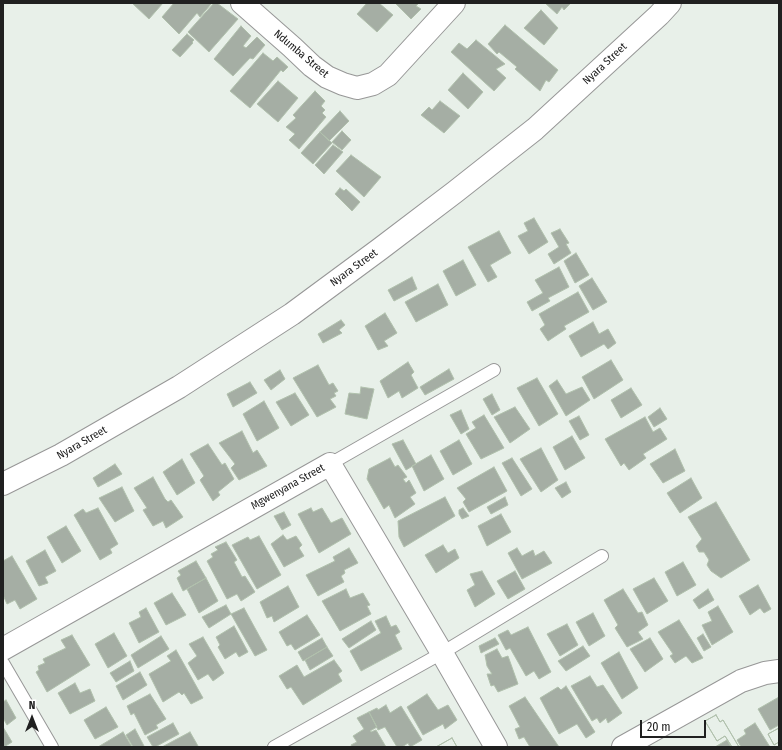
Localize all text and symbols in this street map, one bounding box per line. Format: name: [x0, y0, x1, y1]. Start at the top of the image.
street label: Ndumba Street: [271, 27, 331, 81]
street label: Nyara Street: [580, 40, 630, 88]
street label: Nyara Street: [328, 246, 380, 290]
street label: Nyara Street: [55, 423, 109, 463]
street label: Mgwenyana Street: [249, 461, 327, 513]
north arrow: [12, 698, 52, 738]
text: N: [29, 699, 35, 712]
scale bar: [642, 712, 708, 738]
text: 20 m: [647, 720, 671, 734]

